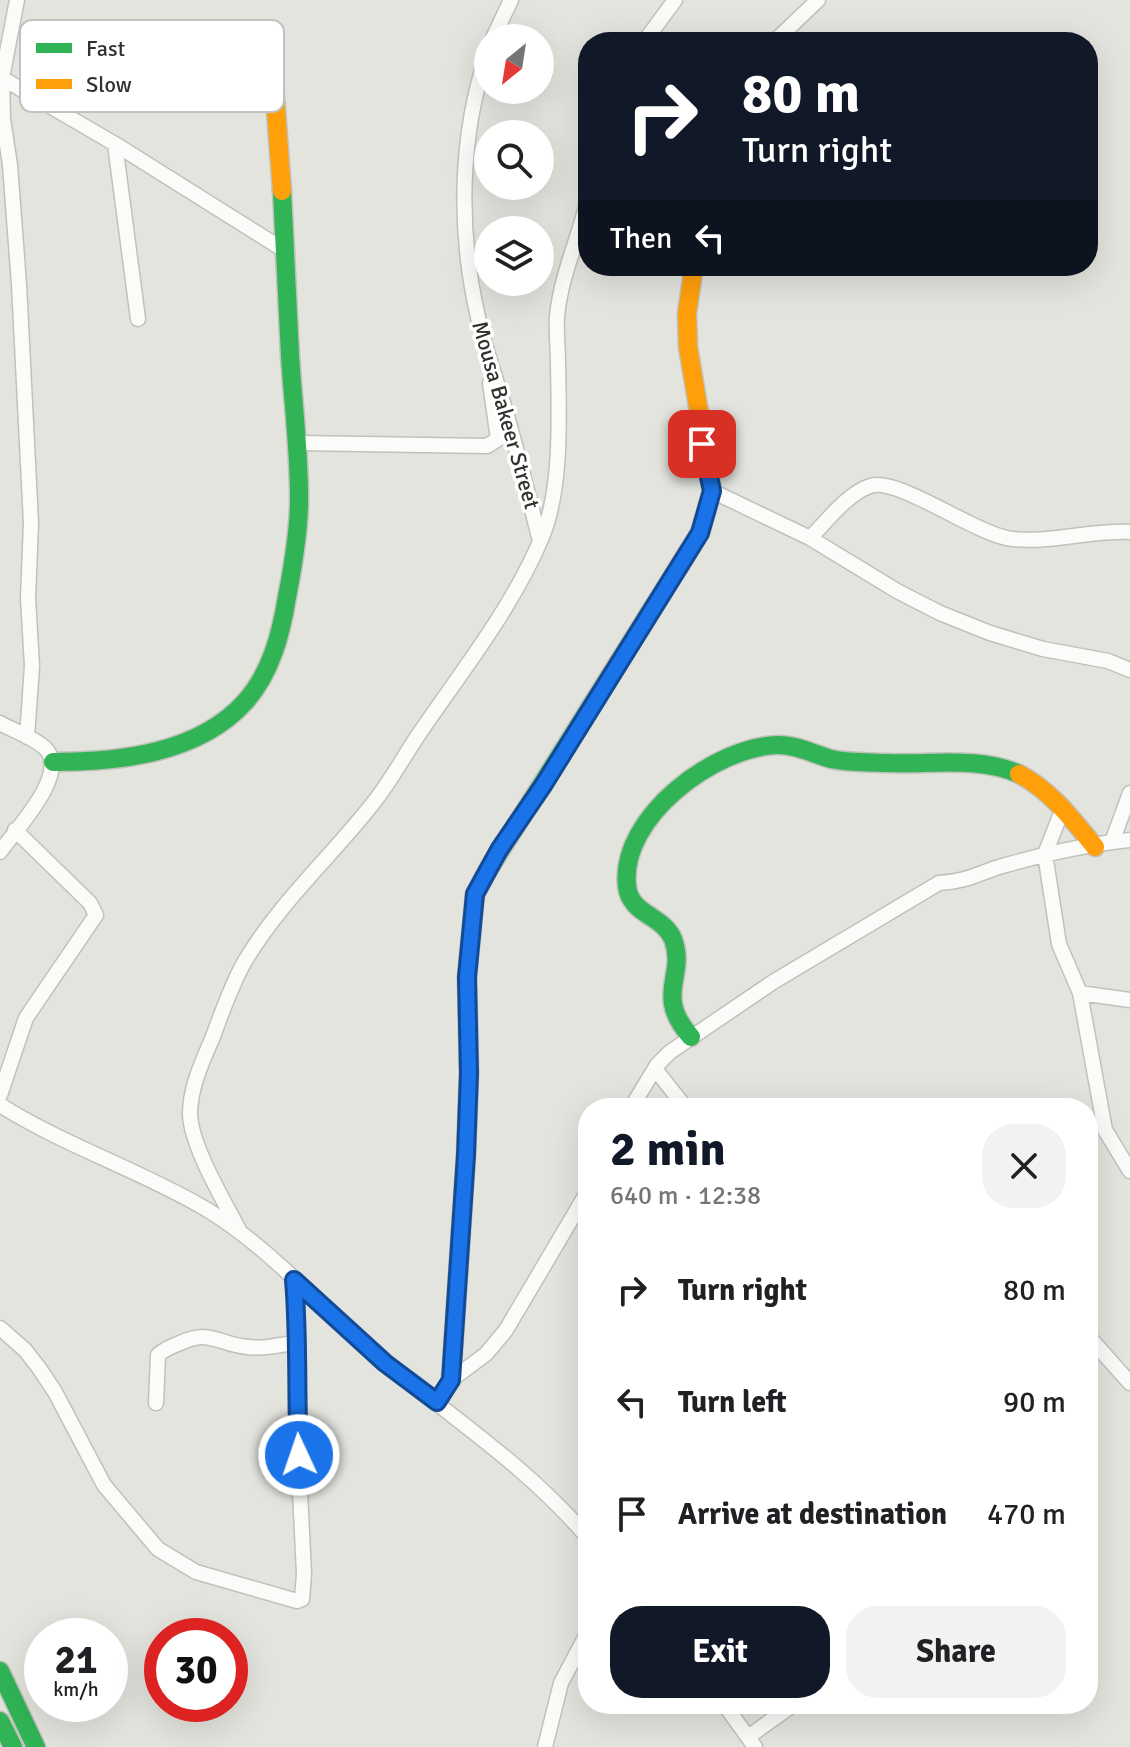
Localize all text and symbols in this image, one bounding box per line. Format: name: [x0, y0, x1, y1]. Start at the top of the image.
legend: [20, 20, 284, 112]
north arrow: [474, 24, 554, 104]
map controls: [474, 24, 554, 296]
text: Fast: [86, 35, 126, 62]
text: 80 m: [742, 59, 860, 128]
icon: right: [610, 64, 714, 168]
text: Slow: [86, 71, 132, 98]
button: search: [474, 120, 554, 200]
text: Turn right: [742, 128, 892, 173]
button: layers: [474, 216, 554, 296]
icon: left: [688, 216, 732, 260]
text: Then: [610, 220, 672, 257]
street label: Mousa Bakeer Street: [466, 318, 546, 512]
pin: [668, 410, 736, 478]
icon: arrive: [680, 422, 724, 466]
text: 2 min: [610, 1120, 726, 1179]
button: close: [982, 1124, 1066, 1208]
text: 640 m · 12:38: [610, 1180, 761, 1212]
icon: right: [610, 1268, 654, 1312]
text: Turn right: [678, 1272, 807, 1309]
text: 80 m: [1003, 1272, 1066, 1309]
icon: left: [610, 1380, 654, 1424]
text: Turn left: [678, 1384, 787, 1421]
text: 90 m: [1003, 1384, 1066, 1421]
position arrow: [257, 1413, 341, 1497]
icon: arrive: [610, 1492, 654, 1536]
text: Arrive at destination: [678, 1496, 947, 1533]
text: 470 m: [987, 1496, 1066, 1533]
button: Exit: [610, 1606, 830, 1698]
button: Share: [846, 1606, 1066, 1698]
speed limit sign: 30: [144, 1618, 248, 1722]
text: 21: [54, 1635, 98, 1685]
text: km/h: [53, 1677, 99, 1702]

